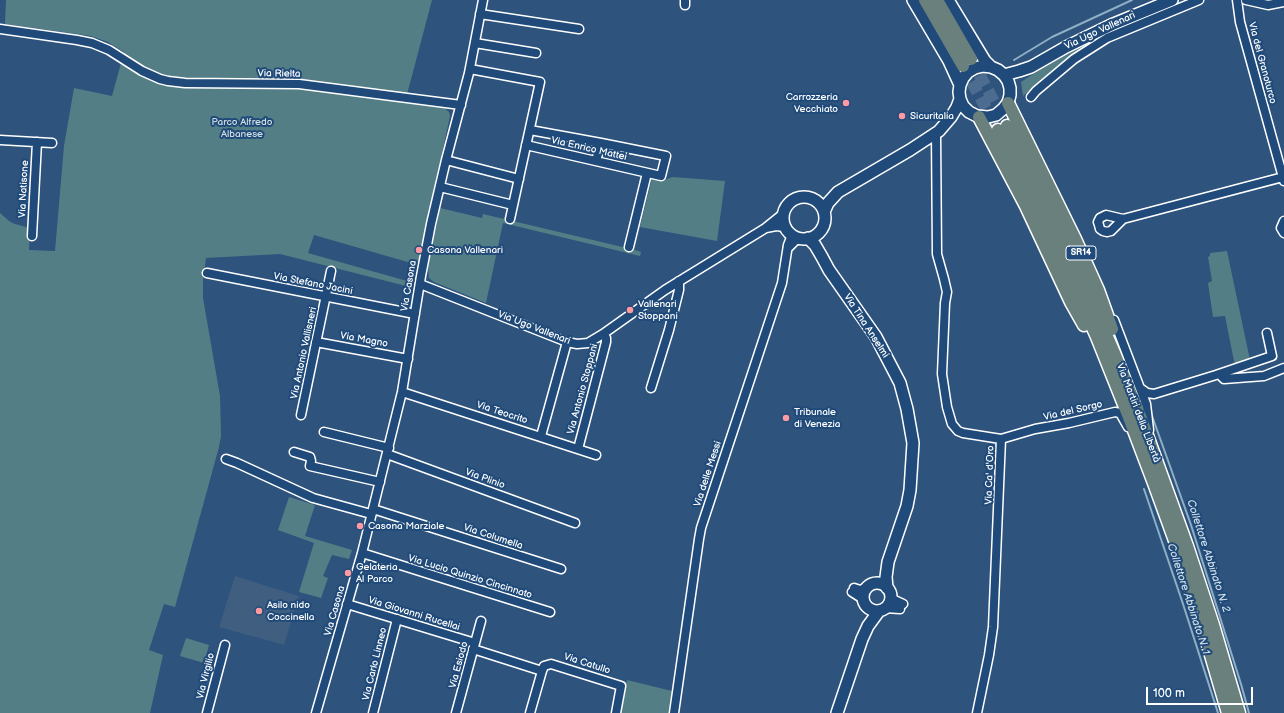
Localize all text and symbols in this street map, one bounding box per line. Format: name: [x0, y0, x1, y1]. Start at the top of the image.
street label: Via Ugo Vallenari: [1063, 9, 1137, 53]
street label: Via del Granoturco: [1245, 21, 1279, 105]
street label: Via Rielta: [257, 68, 301, 80]
place label: Carrozzeria Vecchiato: [786, 91, 838, 114]
marker: Carrozzeria Vecchiato: [841, 98, 851, 108]
place label: Sicuritalia: [910, 110, 954, 122]
marker: Sicuritalia: [897, 111, 907, 121]
park label: Parco Alfredo Albanese: [212, 116, 272, 140]
street label: Via Enrico Mattei: [550, 134, 628, 164]
street label: Via Natisone: [16, 160, 32, 218]
place label: Casona Vallenari: [427, 244, 503, 256]
marker: Casona Vallenari: [414, 245, 424, 255]
road number: SR14: [1066, 246, 1096, 260]
street label: Via Casona: [399, 260, 419, 312]
street label: Via Stefano Jacini: [272, 270, 354, 298]
street label: Via Tina Anselmi: [841, 292, 891, 360]
place label: Vallenari Stoppani: [638, 298, 678, 322]
marker: Vallenari Stoppani: [625, 305, 635, 315]
street label: Via Antonio Vallisneri: [288, 306, 320, 400]
street label: Via Ugo Vallenari: [496, 309, 572, 347]
street label: Via Magno: [339, 330, 389, 350]
street label: Via Antonio Stoppani: [565, 342, 601, 436]
street label: Via Martiri della Libertà: [1114, 362, 1162, 464]
street label: Via del Sorgo: [1042, 398, 1104, 424]
street label: Via Teocrito: [475, 399, 529, 427]
place label: Tribunale di Venezia: [794, 406, 840, 430]
marker: Tribunale di Venezia: [781, 413, 791, 423]
street label: Via delle Messi: [692, 440, 724, 508]
street label: Via Ca' d'Oro: [983, 445, 997, 505]
street label: Via Plinio: [463, 466, 507, 492]
water label: Collettore Abbinato N. 2: [1183, 498, 1233, 614]
place label: Casona Marziale: [368, 520, 444, 532]
marker: Casona Marziale: [355, 521, 365, 531]
street label: Via Columella: [462, 522, 524, 552]
water label: Collettore Abbinato N. 1: [1164, 542, 1212, 656]
street label: Via Lucio Quinzio Cincinnato: [406, 552, 534, 602]
place label: Gelateria Al Parco: [356, 561, 398, 584]
marker: Gelateria Al Parco: [343, 568, 353, 578]
street label: Via Casona: [322, 585, 348, 637]
street label: Via Giovanni Rucellai: [367, 594, 461, 634]
place label: Asilo nido Coccinella: [267, 599, 314, 622]
marker: Asilo nido Coccinella: [254, 606, 264, 616]
street label: Via Carlo Linneo: [360, 626, 390, 702]
street label: Via Esiodo: [447, 640, 471, 690]
street label: Via Catullo: [562, 651, 612, 677]
street label: Via Virgilio: [194, 652, 218, 700]
scale bar: [1148, 679, 1255, 705]
text: 100 m: [1153, 686, 1185, 701]

